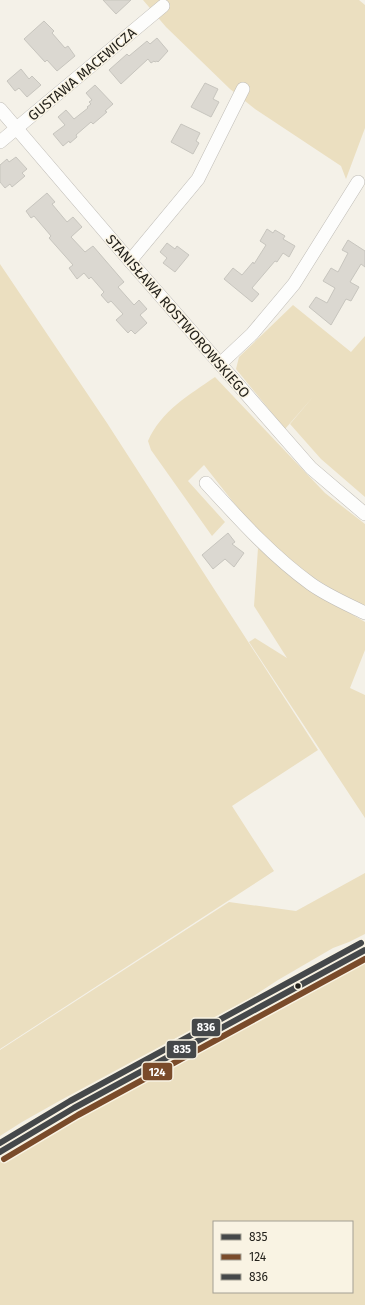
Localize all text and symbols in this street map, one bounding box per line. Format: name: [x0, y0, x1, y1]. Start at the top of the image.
street label: GUSTAWA MACEWICZA: [25, 24, 140, 125]
street label: STANISŁAWA ROSTWOROWSKIEGO: [102, 231, 253, 401]
unlabelled marker: [293, 981, 303, 991]
line badge: 836: [191, 1018, 221, 1037]
text: 836: [197, 1021, 215, 1034]
line badge: 835: [166, 1040, 197, 1059]
text: 835: [173, 1043, 191, 1056]
line badge: 124: [142, 1062, 173, 1081]
text: 124: [149, 1066, 165, 1079]
legend: [213, 1221, 353, 1293]
text: 835: [249, 1230, 268, 1244]
text: 124: [249, 1250, 267, 1264]
text: 836: [249, 1270, 268, 1284]

